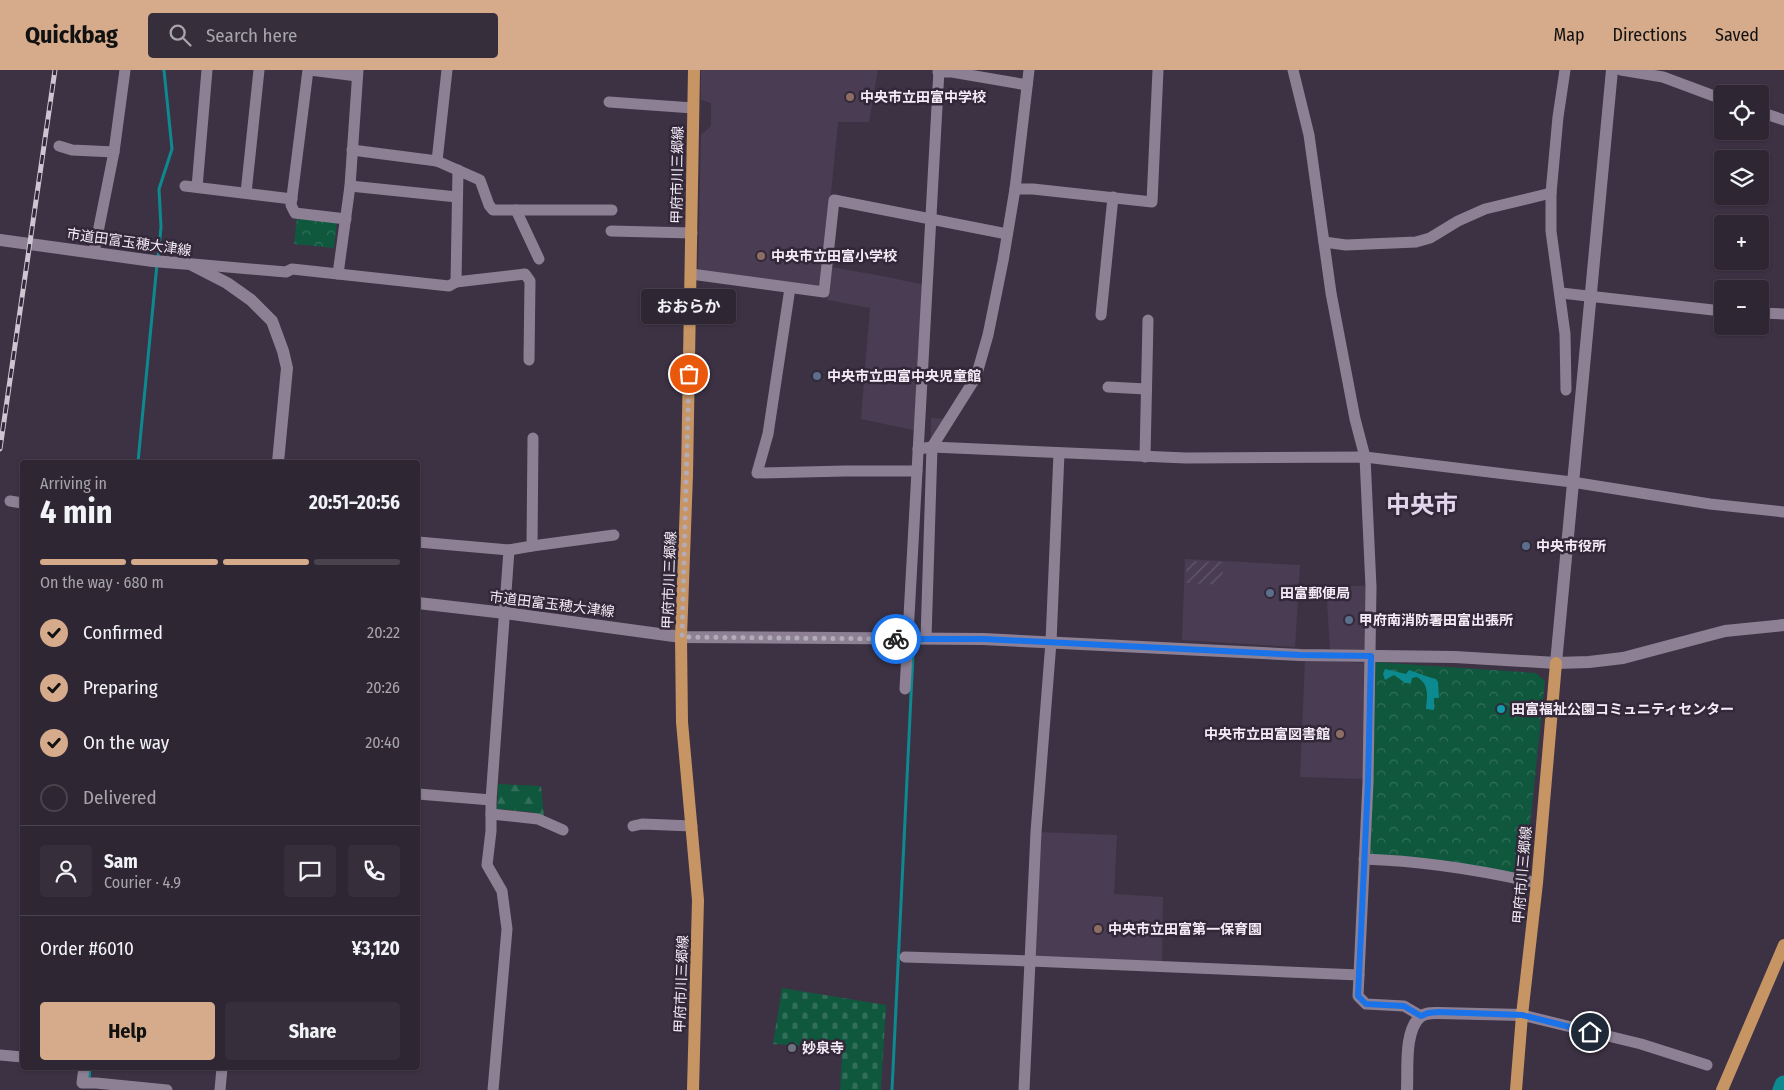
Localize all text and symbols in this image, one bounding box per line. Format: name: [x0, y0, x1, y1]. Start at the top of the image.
search box: [148, 13, 498, 58]
text: Quickbag: [25, 21, 118, 49]
icon: search: [166, 21, 194, 49]
text: Search here: [206, 24, 297, 47]
text: Map: [1553, 24, 1585, 46]
text: Directions: [1613, 24, 1687, 46]
text: Saved: [1715, 24, 1759, 46]
map controls: [1714, 85, 1769, 335]
button: locate: [1714, 85, 1769, 140]
place label: 中央市立田富中学校: [860, 89, 986, 106]
marker: 中央市立田富中学校: [844, 91, 856, 103]
street label: 甲府市川三郷線: [668, 126, 687, 224]
button: layers: [1714, 150, 1769, 205]
button: +: [1714, 215, 1769, 270]
street label: 市道田富玉穂大津線: [65, 225, 193, 260]
place label: 中央市立田富小学校: [771, 248, 897, 265]
marker: 中央市立田富小学校: [755, 250, 767, 262]
button: −: [1714, 280, 1769, 335]
callout: おおらか: [642, 289, 736, 324]
text: おおらか: [656, 297, 721, 316]
pin: [668, 353, 710, 395]
icon: bag: [675, 360, 703, 388]
place label: 中央市立田富中央児童館: [827, 368, 981, 385]
marker: 中央市立田富中央児童館: [811, 370, 823, 382]
text: Arriving in: [40, 474, 107, 493]
text: 20:51–20:56: [309, 491, 400, 514]
district label: 中央市: [1386, 491, 1458, 519]
text: 4 min: [40, 493, 113, 531]
street label: 甲府市川三郷線: [659, 531, 680, 629]
place label: 中央市役所: [1536, 538, 1606, 555]
marker: 中央市役所: [1520, 540, 1532, 552]
text: On the way · 680 m: [40, 573, 164, 592]
place label: 田富郵便局: [1280, 585, 1350, 602]
marker: 田富郵便局: [1264, 587, 1276, 599]
street label: 市道田富玉穂大津線: [488, 588, 616, 621]
place label: 甲府南消防署田富出張所: [1359, 612, 1513, 629]
courier: [871, 614, 921, 664]
marker: 甲府南消防署田富出張所: [1343, 614, 1355, 626]
icon: check: [40, 619, 68, 647]
text: Confirmed: [83, 621, 163, 644]
text: 20:22: [367, 623, 400, 642]
icon: bike: [882, 625, 910, 653]
icon: check: [40, 674, 68, 702]
text: Preparing: [83, 676, 158, 699]
text: 20:26: [366, 678, 400, 697]
place label: 田富福祉公園コミュニティセンター: [1511, 701, 1734, 718]
marker: 田富福祉公園コミュニティセンター: [1495, 703, 1507, 715]
place label: 中央市立田富図書館: [1204, 726, 1330, 743]
marker: 中央市立田富図書館: [1334, 728, 1346, 740]
icon: check: [40, 729, 68, 757]
text: On the way: [83, 731, 169, 754]
text: 20:40: [365, 733, 400, 752]
text: Delivered: [83, 786, 157, 809]
street label: 甲府市川三郷線: [1510, 825, 1535, 925]
button: person: [40, 845, 92, 897]
button: chat: [284, 845, 336, 897]
button: phone: [348, 845, 400, 897]
text: Sam: [104, 850, 138, 873]
text: Courier · 4.9: [104, 873, 181, 892]
place label: 中央市立田富第一保育園: [1108, 921, 1262, 938]
marker: 中央市立田富第一保育園: [1092, 923, 1104, 935]
street label: 甲府市川三郷線: [671, 935, 692, 1033]
text: Order #6010: [40, 937, 134, 960]
text: ¥3,120: [352, 937, 400, 960]
button: Help: [40, 1002, 215, 1060]
button: Share: [225, 1002, 400, 1060]
pin: [1569, 1011, 1611, 1053]
icon: home: [1576, 1018, 1604, 1046]
place label: 妙泉寺: [802, 1040, 844, 1057]
marker: 妙泉寺: [786, 1042, 798, 1054]

